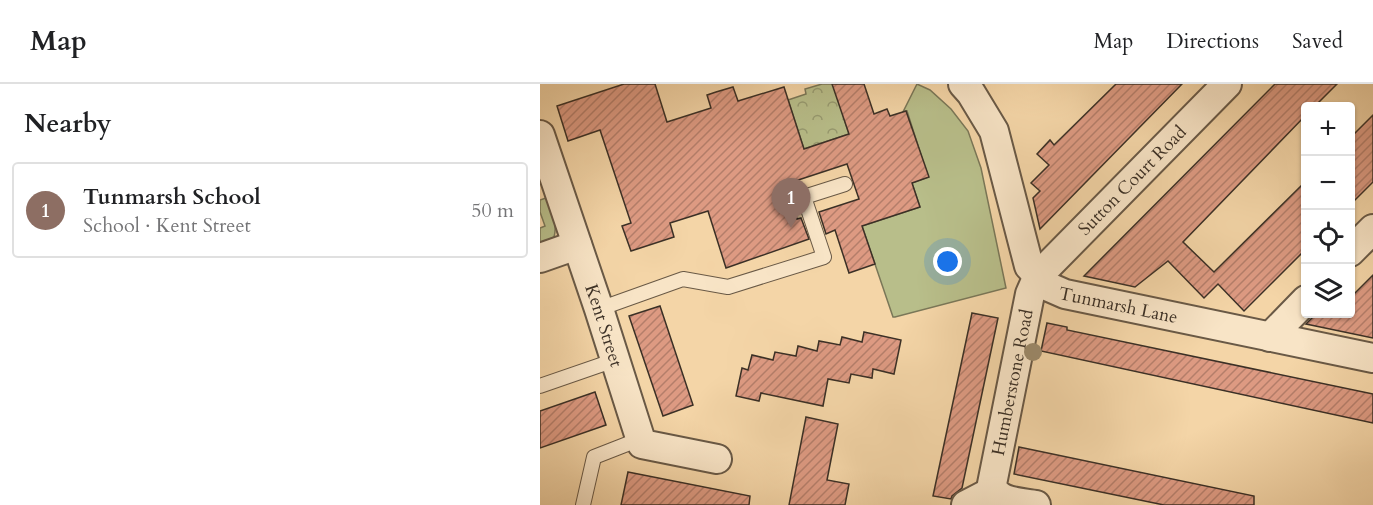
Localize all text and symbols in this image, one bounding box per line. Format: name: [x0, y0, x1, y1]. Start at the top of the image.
text: Map: [30, 22, 87, 60]
text: Map: [1093, 27, 1133, 56]
text: Directions: [1166, 27, 1259, 56]
text: Saved: [1292, 27, 1343, 56]
map controls: [1301, 102, 1355, 318]
button: +: [1301, 102, 1355, 156]
text: Nearby: [24, 106, 112, 141]
street label: Sutton Court Road: [1073, 120, 1193, 241]
button: −: [1301, 156, 1355, 210]
pin: 1: [772, 178, 810, 228]
text: Tunmarsh School: [83, 182, 261, 212]
text: 1: [40, 197, 51, 224]
text: 50 m: [471, 197, 514, 224]
button: locate: [1301, 210, 1355, 264]
text: School · Kent Street: [83, 212, 251, 239]
your location: [933, 247, 962, 276]
button: layers: [1301, 264, 1355, 318]
street label: Kent Street: [578, 281, 629, 371]
street label: Tunmarsh Lane: [1057, 281, 1180, 330]
street label: Humberstone Road: [986, 307, 1040, 458]

